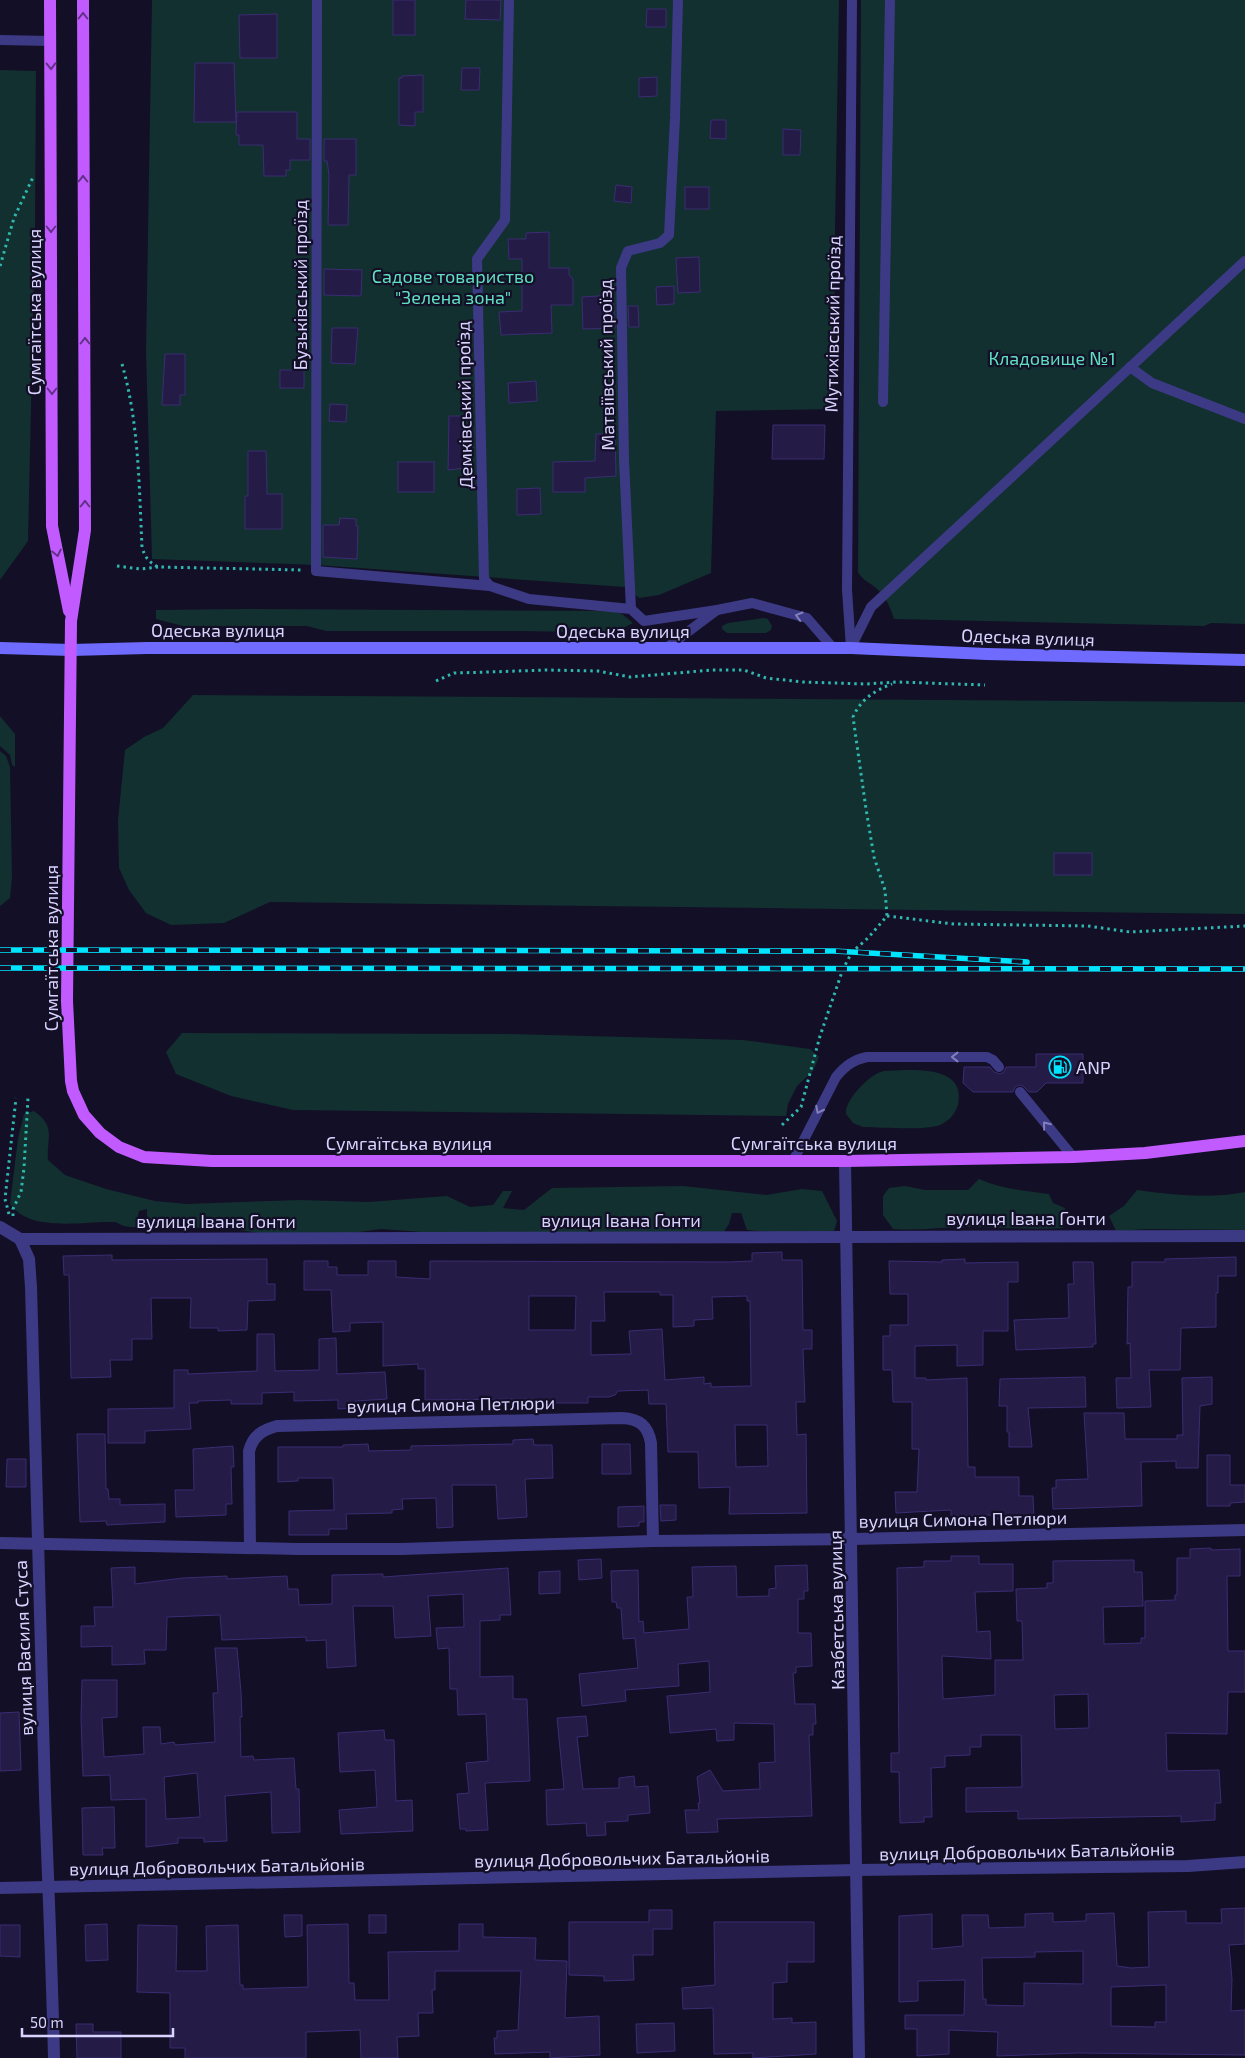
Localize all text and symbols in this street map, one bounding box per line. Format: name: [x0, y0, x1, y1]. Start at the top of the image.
one-way arrow: [78, 12, 88, 20]
one-way arrow: [46, 62, 56, 70]
one-way arrow: [78, 174, 88, 182]
street label: Бузьківський проїзд: [289, 200, 311, 370]
one-way arrow: [46, 225, 56, 233]
street label: Сумгаїтська вулиця: [23, 229, 45, 395]
street label: Мутихівський проїзд: [819, 235, 845, 413]
park label: Садове товариство "Зелена зона": [372, 265, 534, 308]
street label: Матвіївський проїзд: [594, 279, 618, 451]
street label: Демківський проїзд: [452, 321, 476, 489]
one-way arrow: [80, 337, 90, 344]
park label: Кладовище №1: [988, 347, 1116, 369]
one-way arrow: [47, 388, 57, 395]
one-way arrow: [80, 499, 90, 507]
one-way arrow: [52, 549, 62, 558]
one-way arrow: [795, 611, 803, 621]
street label: Одеська вулиця: [151, 619, 285, 641]
street label: Одеська вулиця: [556, 620, 690, 642]
street label: Одеська вулиця: [961, 624, 1095, 650]
street label: Сумгаїтська вулиця: [40, 865, 62, 1031]
one-way arrow: [950, 1052, 958, 1062]
fuel station icon: ANP: [1048, 1055, 1072, 1079]
place label: ANP: [1076, 1056, 1111, 1078]
one-way arrow: [815, 1105, 825, 1114]
one-way arrow: [1043, 1121, 1052, 1130]
street label: Сумгаїтська вулиця: [326, 1132, 492, 1154]
street label: Сумгаїтська вулиця: [731, 1132, 897, 1154]
street label: вулиця Івана Гонти: [946, 1207, 1106, 1229]
street label: вулиця Івана Гонти: [541, 1209, 701, 1231]
street label: вулиця Івана Гонти: [136, 1210, 296, 1232]
street label: вулиця Симона Петлюри: [347, 1391, 555, 1417]
street label: вулиця Симона Петлюри: [859, 1506, 1067, 1532]
street label: Казбетська вулиця: [824, 1530, 848, 1690]
street label: вулиця Василя Стуса: [9, 1560, 37, 1736]
street label: вулиця Добровольчих Батальйонів: [879, 1837, 1175, 1865]
street label: вулиця Добровольчих Батальйонів: [474, 1844, 770, 1872]
street label: вулиця Добровольчих Батальйонів: [69, 1852, 365, 1880]
scale bar: [22, 2006, 174, 2038]
text: 50 m: [30, 2013, 64, 2031]

